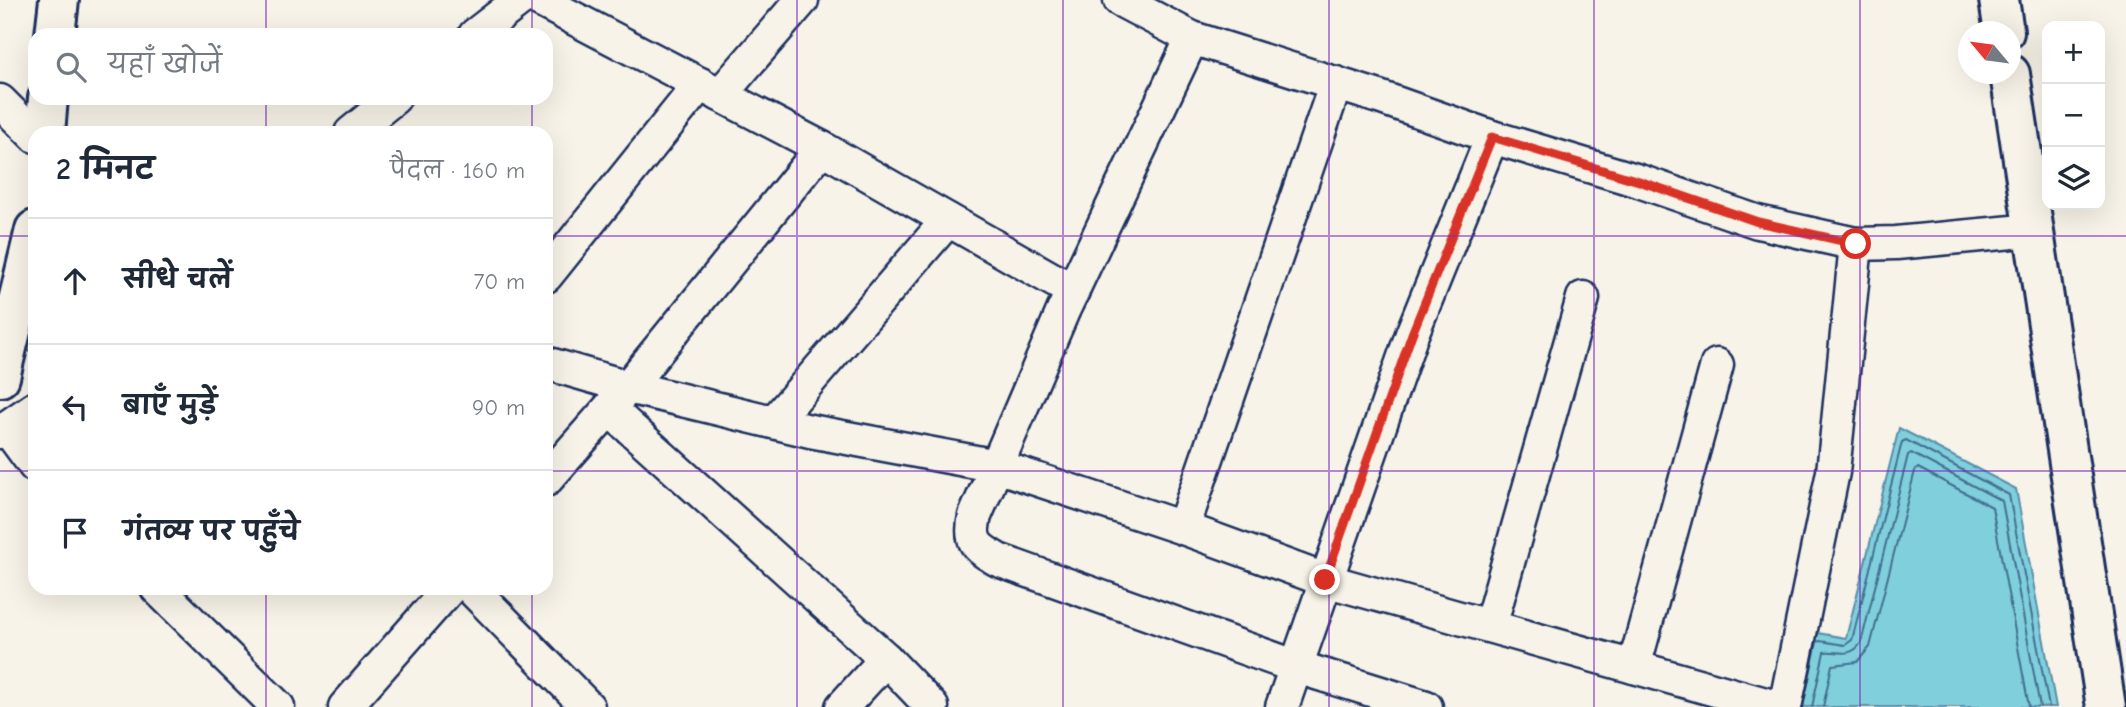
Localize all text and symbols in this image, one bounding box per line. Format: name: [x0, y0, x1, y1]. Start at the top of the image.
north arrow: [1958, 21, 2021, 84]
map controls: [2042, 21, 2105, 210]
button: +: [2042, 21, 2105, 84]
search box: [28, 28, 553, 105]
icon: search: [52, 48, 90, 86]
text: यहाँ खोजें: [108, 50, 222, 80]
button: −: [2042, 84, 2105, 147]
button: layers: [2042, 147, 2105, 210]
text: 2 मिनट: [56, 152, 154, 187]
text: पैदल · 160 m: [390, 157, 525, 184]
route start: [1840, 228, 1871, 259]
icon: ahead: [56, 262, 94, 300]
text: सीधे चलें: [123, 265, 232, 295]
text: 70 m: [473, 268, 525, 295]
icon: left: [56, 388, 94, 426]
text: बाएँ मुड़ें: [123, 391, 217, 421]
text: 90 m: [472, 394, 525, 421]
icon: arrive: [56, 514, 94, 552]
text: गंतव्य पर पहुँचे: [123, 517, 300, 547]
route end: [1309, 564, 1340, 595]

